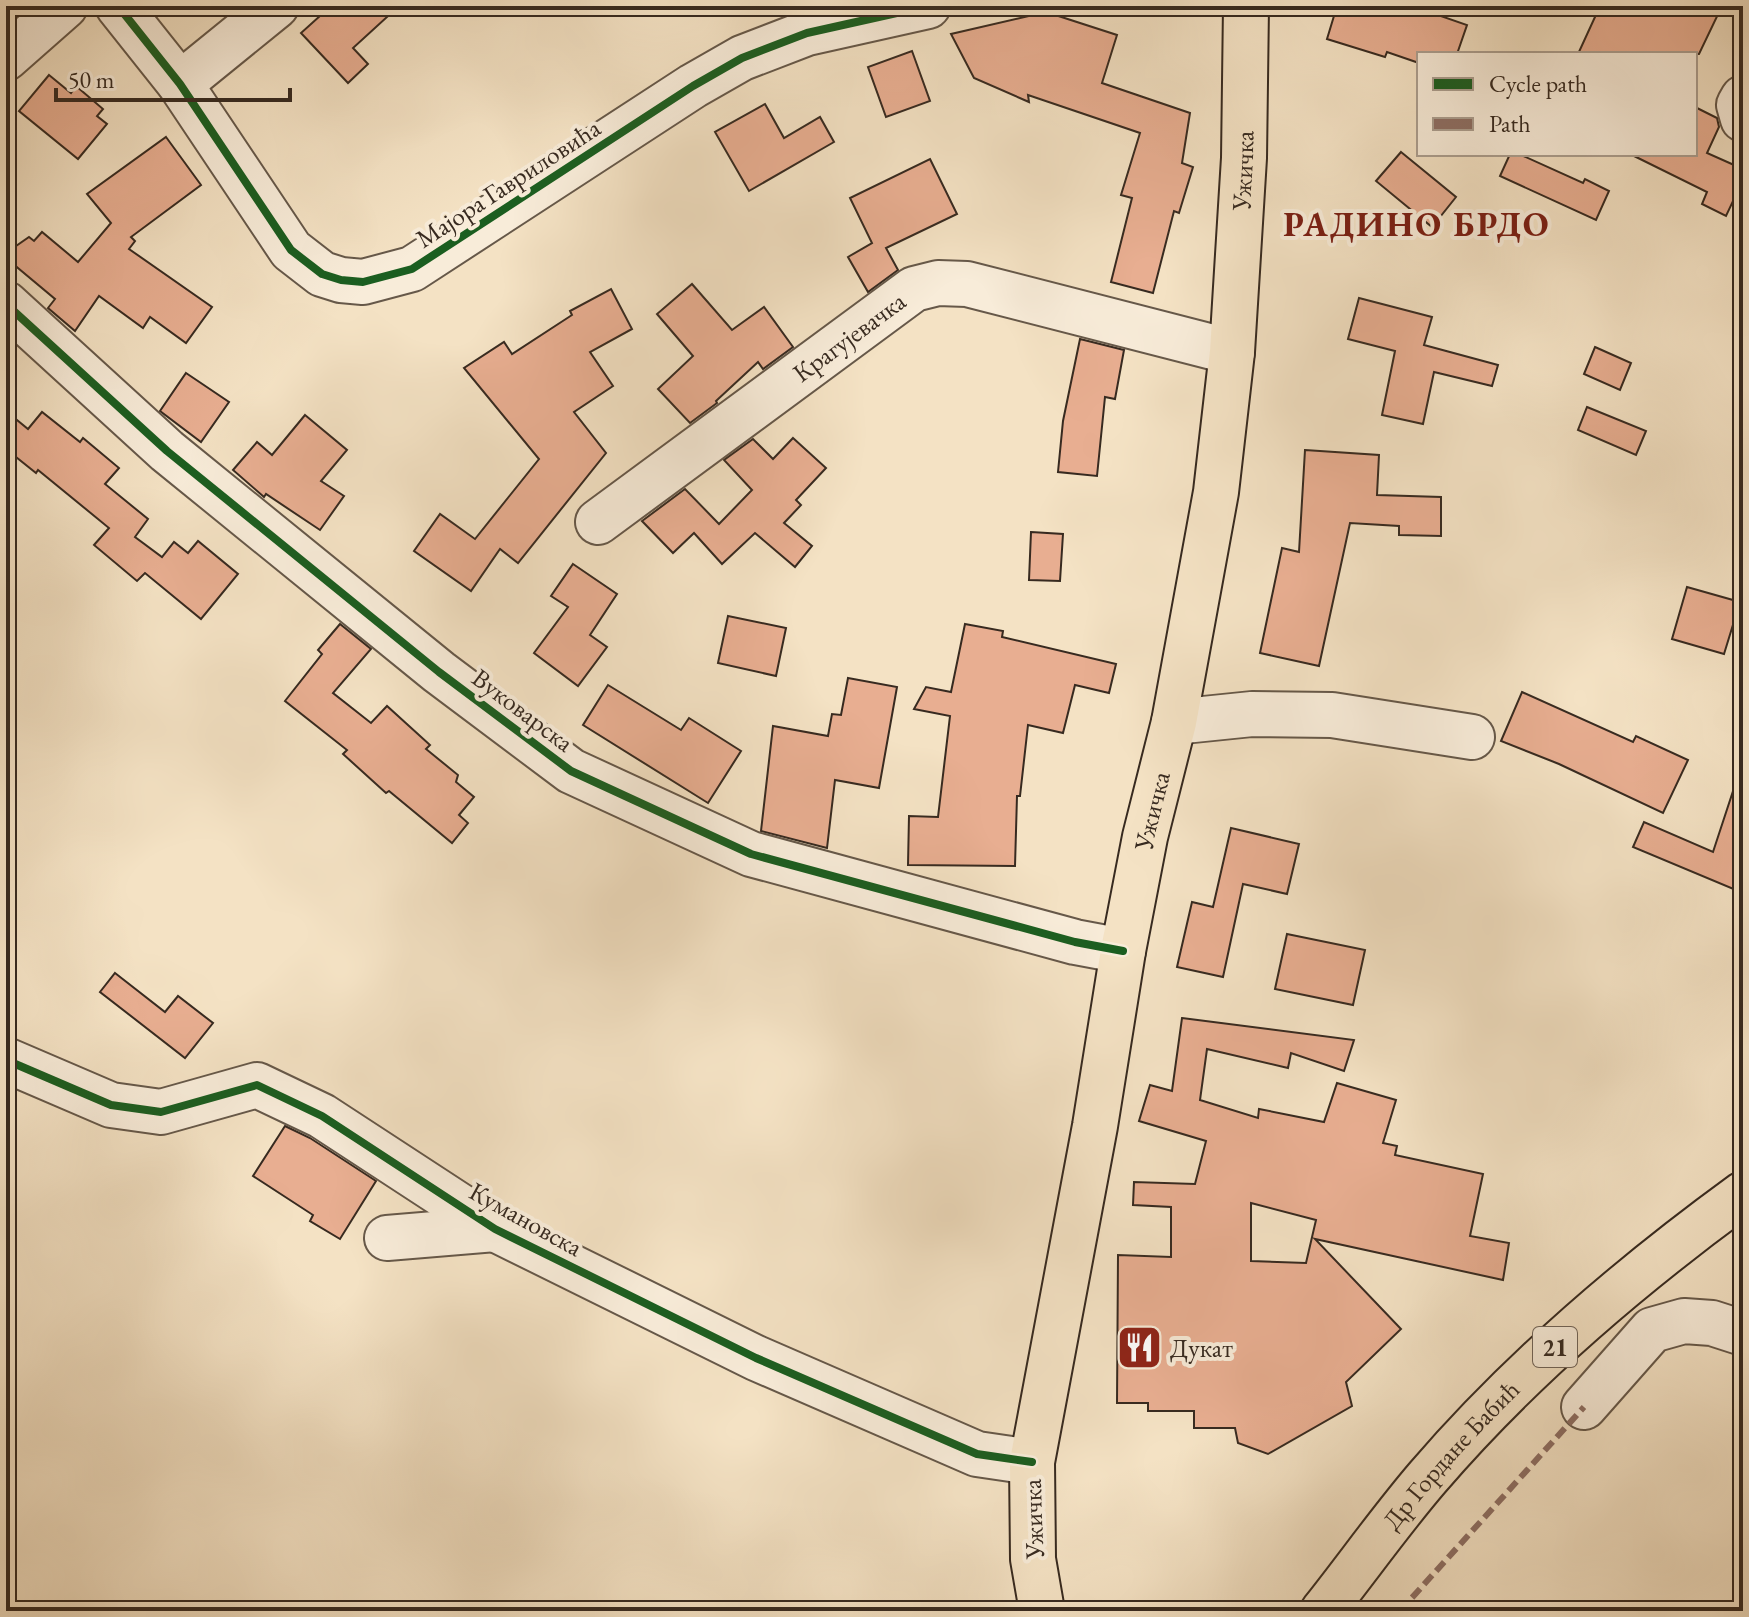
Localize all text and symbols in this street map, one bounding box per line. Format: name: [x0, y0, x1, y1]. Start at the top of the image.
scale bar: [56, 52, 290, 102]
legend: [1417, 52, 1697, 156]
text: 50 m: [68, 64, 115, 95]
text: Cycle path: [1489, 68, 1587, 99]
text: Path: [1489, 108, 1531, 139]
street label: Мајора Гавриловића: [409, 110, 607, 255]
street label: Ужичка: [1224, 130, 1261, 213]
district label: РАДИНО БРДО: [1283, 202, 1551, 246]
street label: Крагујевачка: [786, 284, 913, 390]
street label: Вуковарска: [465, 661, 581, 760]
street label: Ужичка: [1126, 767, 1178, 854]
street label: Кумановска: [463, 1174, 589, 1264]
restaurant icon: Дукат: [1115, 1324, 1163, 1372]
road number: 21: [1533, 1327, 1577, 1367]
place label: Дукат: [1170, 1331, 1233, 1365]
street label: Др Гордане Бабић: [1375, 1373, 1527, 1537]
street label: Ужичка: [1015, 1478, 1051, 1561]

